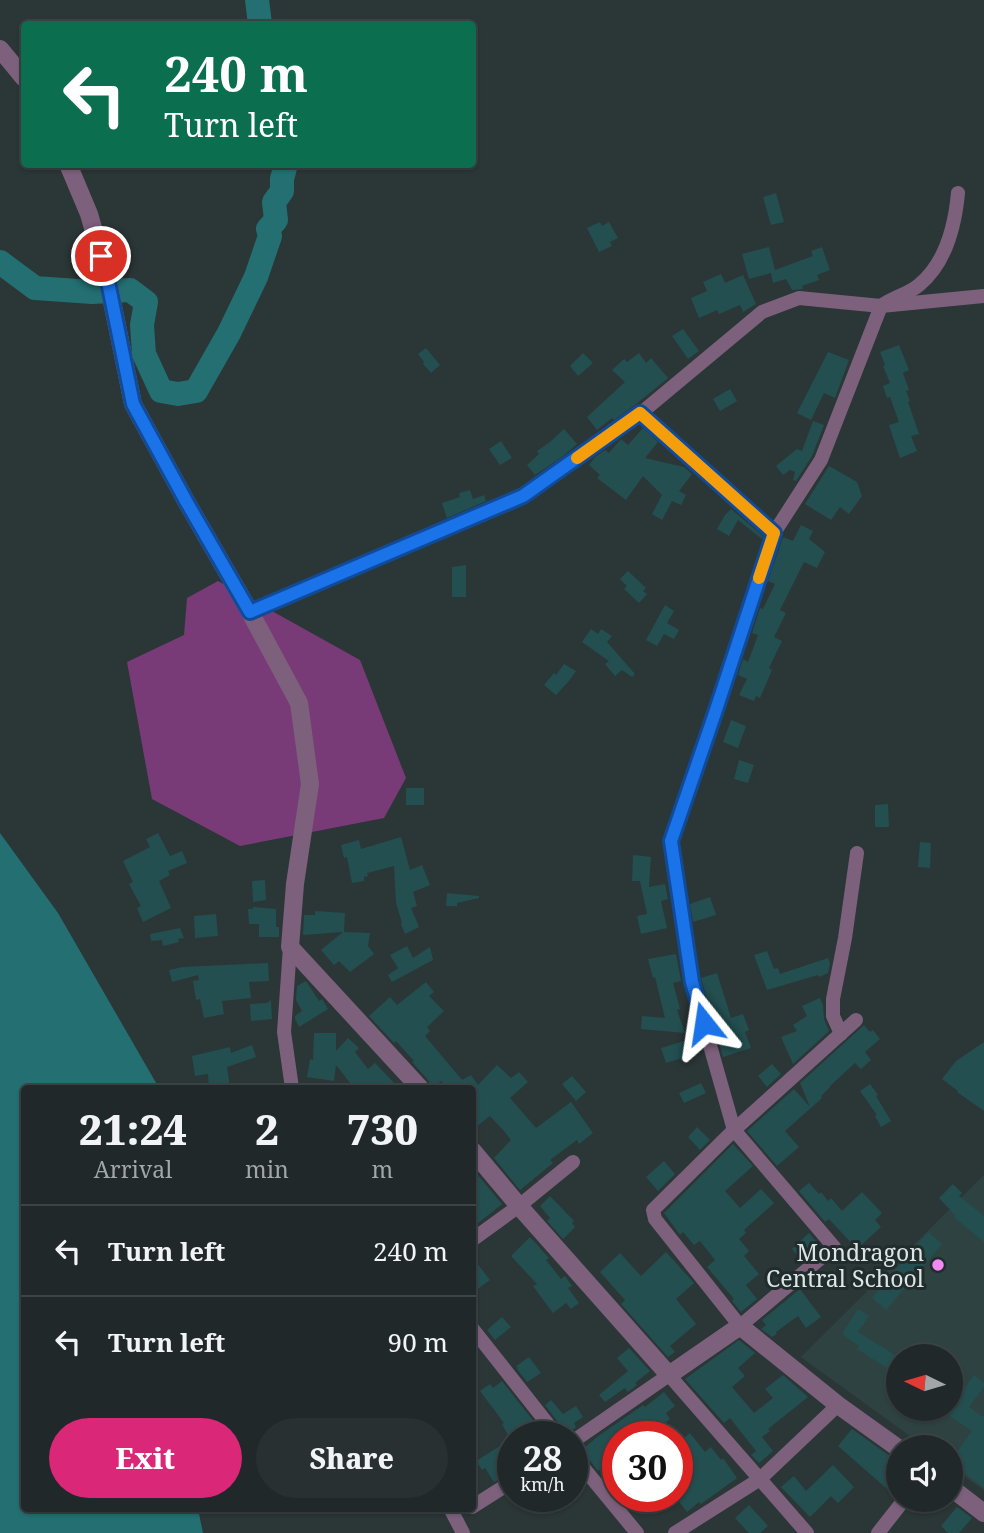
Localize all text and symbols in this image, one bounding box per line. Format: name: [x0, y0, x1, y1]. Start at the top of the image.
text: 240 m: [164, 40, 308, 106]
icon: left: [49, 49, 140, 140]
text: Turn left: [164, 103, 298, 146]
pin: [71, 226, 131, 286]
icon: arrive: [82, 237, 120, 275]
position arrow: [667, 986, 741, 1060]
text: 21:24: [79, 1100, 187, 1157]
text: 2: [255, 1100, 279, 1157]
text: 730: [347, 1100, 418, 1157]
text: Arrival: [94, 1153, 172, 1185]
text: min: [245, 1153, 289, 1185]
text: m: [372, 1153, 393, 1185]
icon: left: [49, 1232, 87, 1270]
text: Turn left: [108, 1233, 225, 1269]
text: 240 m: [373, 1233, 448, 1269]
place label: Mondragon Central School: [766, 1236, 924, 1294]
marker: Mondragon Central School: [930, 1257, 946, 1273]
icon: left: [49, 1323, 87, 1361]
text: Turn left: [108, 1324, 225, 1360]
text: 90 m: [388, 1324, 448, 1360]
north arrow: [886, 1344, 962, 1421]
map controls: [886, 1344, 963, 1512]
button: Exit: [49, 1418, 242, 1498]
button: Share: [256, 1418, 448, 1498]
speed limit sign: 30: [602, 1421, 693, 1512]
text: 28: [523, 1434, 562, 1481]
button: sound: [886, 1435, 963, 1512]
text: km/h: [520, 1472, 565, 1496]

